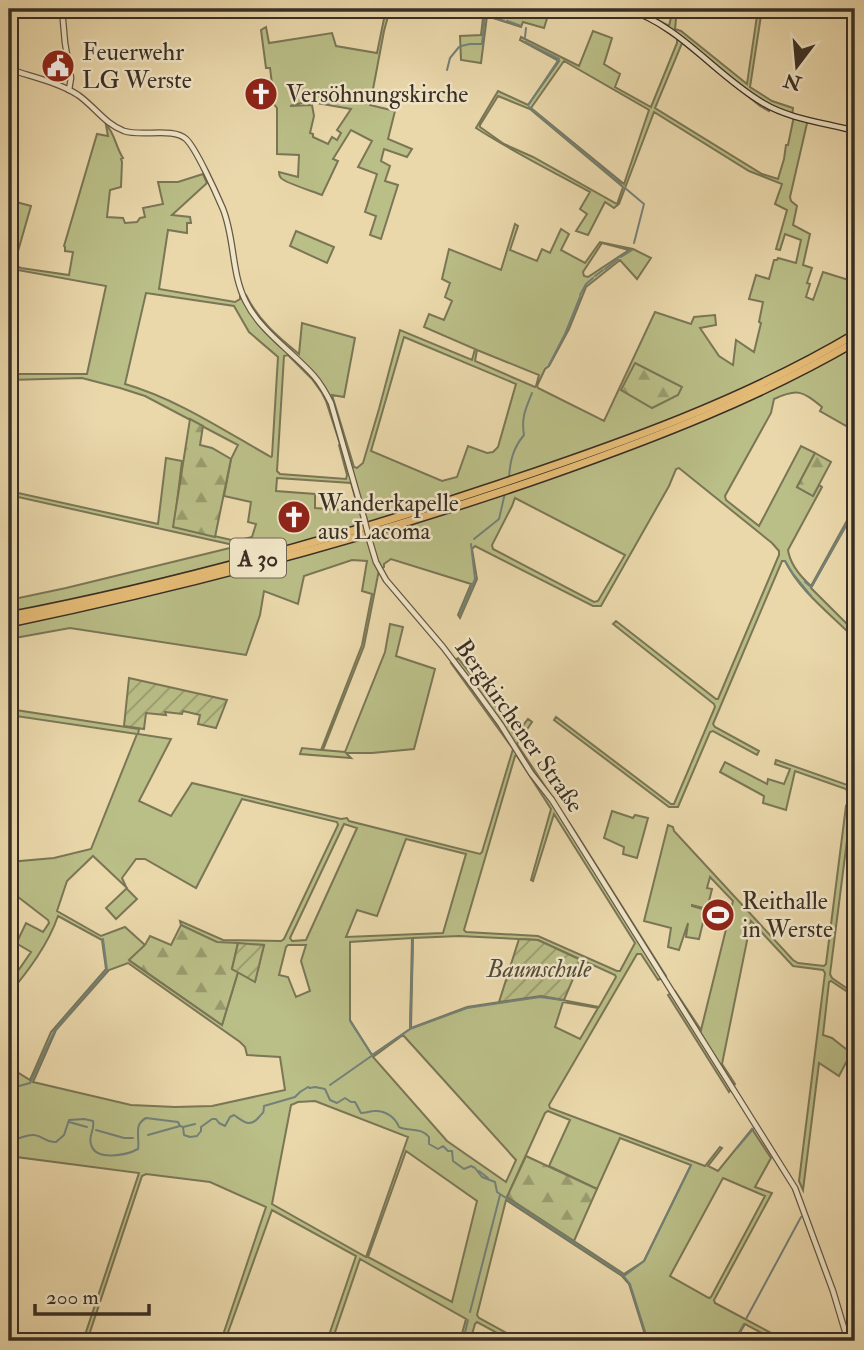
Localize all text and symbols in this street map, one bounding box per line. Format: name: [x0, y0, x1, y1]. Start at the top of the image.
north arrow: [762, 32, 832, 102]
place label: Feuerwehr LG Werste: [82, 37, 192, 96]
public building icon: Feuerwehr LG Werste: [39, 47, 77, 85]
text: N: [780, 67, 805, 96]
church icon: Versöhnungskirche: [242, 75, 280, 113]
place label: Versöhnungskirche: [286, 79, 468, 110]
place label: Wanderkapelle aus Lacoma: [317, 488, 459, 547]
church icon: Wanderkapelle aus Lacoma: [275, 498, 313, 536]
road number: A 30: [230, 538, 286, 578]
street label: Bergkirchener Straße: [448, 633, 590, 819]
place label: Reithalle in Werste: [742, 886, 833, 945]
sports icon: Reithalle in Werste: [699, 896, 737, 934]
park label: Baumschule: [486, 954, 592, 985]
scale bar: [35, 1273, 149, 1317]
text: 200 m: [46, 1284, 99, 1311]

